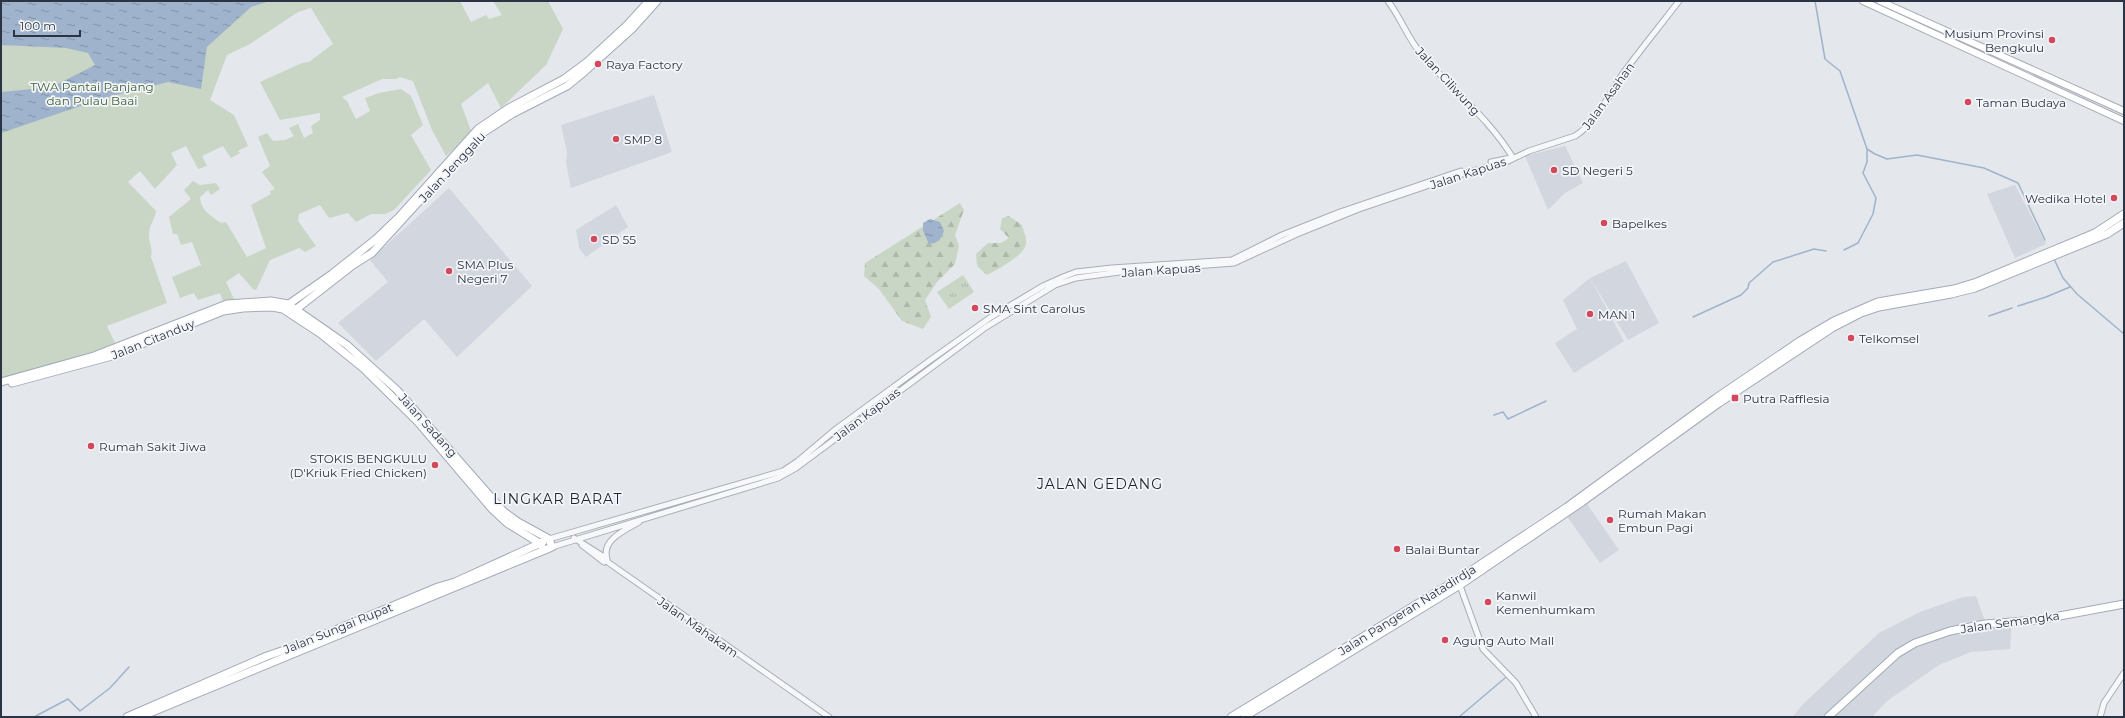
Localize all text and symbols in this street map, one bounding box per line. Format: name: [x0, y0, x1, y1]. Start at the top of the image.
scale bar: [14, 12, 80, 38]
text: 100 m: [20, 18, 56, 33]
place label: Musium Provinsi Bengkulu: [1944, 26, 2044, 55]
marker: Musium Provinsi Bengkulu: [2047, 35, 2057, 45]
street label: Jalan Ciliwung: [1412, 43, 1483, 118]
place label: Raya Factory: [606, 57, 683, 72]
marker: Raya Factory: [593, 59, 603, 69]
street label: Jalan Asahan: [1578, 59, 1637, 133]
park label: TWA Pantai Panjang dan Pulau Baai: [30, 79, 154, 108]
place label: Taman Budaya: [1976, 95, 2066, 110]
marker: Taman Budaya: [1963, 97, 1973, 107]
street label: Jalan Jenggalu: [415, 129, 488, 206]
place label: SMP 8: [624, 132, 663, 147]
marker: SMP 8: [611, 134, 621, 144]
street label: Jalan Kapuas: [1427, 154, 1508, 193]
place label: SD Negeri 5: [1562, 163, 1633, 178]
marker: SD Negeri 5: [1549, 165, 1559, 175]
place label: Wedika Hotel: [2025, 191, 2106, 206]
marker: Wedika Hotel: [2109, 193, 2119, 203]
place label: Bapelkes: [1612, 216, 1667, 231]
marker: Bapelkes: [1599, 218, 1609, 228]
place label: SD 55: [602, 232, 636, 247]
marker: SD 55: [589, 234, 599, 244]
place label: SMA Plus Negeri 7: [457, 257, 513, 286]
street label: Jalan Kapuas: [1120, 260, 1201, 280]
marker: SMA Plus Negeri 7: [444, 266, 454, 276]
place label: SMA Sint Carolus: [983, 301, 1085, 316]
marker: SMA Sint Carolus: [970, 303, 980, 313]
place label: MAN 1: [1598, 307, 1635, 322]
marker: MAN 1: [1585, 309, 1595, 319]
street label: Jalan Citanduy: [108, 315, 197, 363]
place label: Telkomsel: [1859, 331, 1919, 346]
marker: Telkomsel: [1846, 333, 1856, 343]
street label: Jalan Kapuas: [830, 384, 903, 444]
street label: Jalan Sadang: [395, 389, 461, 460]
place label: Putra Rafflesia: [1743, 391, 1830, 406]
marker: Putra Rafflesia: [1730, 393, 1740, 403]
place label: Rumah Sakit Jiwa: [99, 439, 206, 454]
marker: Rumah Sakit Jiwa: [86, 441, 96, 451]
place label: STOKIS BENGKULU (D'Kriuk Fried Chicken): [289, 451, 427, 480]
marker: STOKIS BENGKULU (D'Kriuk Fried Chicken): [430, 460, 440, 470]
district label: JALAN GEDANG: [1036, 475, 1163, 493]
district label: LINGKAR BARAT: [493, 490, 623, 508]
place label: Rumah Makan Embun Pagi: [1618, 506, 1707, 535]
marker: Rumah Makan Embun Pagi: [1605, 515, 1615, 525]
place label: Balai Buntar: [1405, 542, 1480, 557]
marker: Balai Buntar: [1392, 544, 1402, 554]
street label: Jalan Pangeran Natadirdja: [1335, 561, 1479, 659]
place label: Kanwil Kemenhumkam: [1496, 588, 1595, 617]
street label: Jalan Mahakam: [654, 593, 741, 660]
marker: Kanwil Kemenhumkam: [1483, 597, 1493, 607]
street label: Jalan Sungai Rupat: [280, 599, 395, 657]
street label: Jalan Semangka: [1959, 608, 2060, 636]
place label: Agung Auto Mall: [1453, 633, 1554, 648]
marker: Agung Auto Mall: [1440, 635, 1450, 645]

